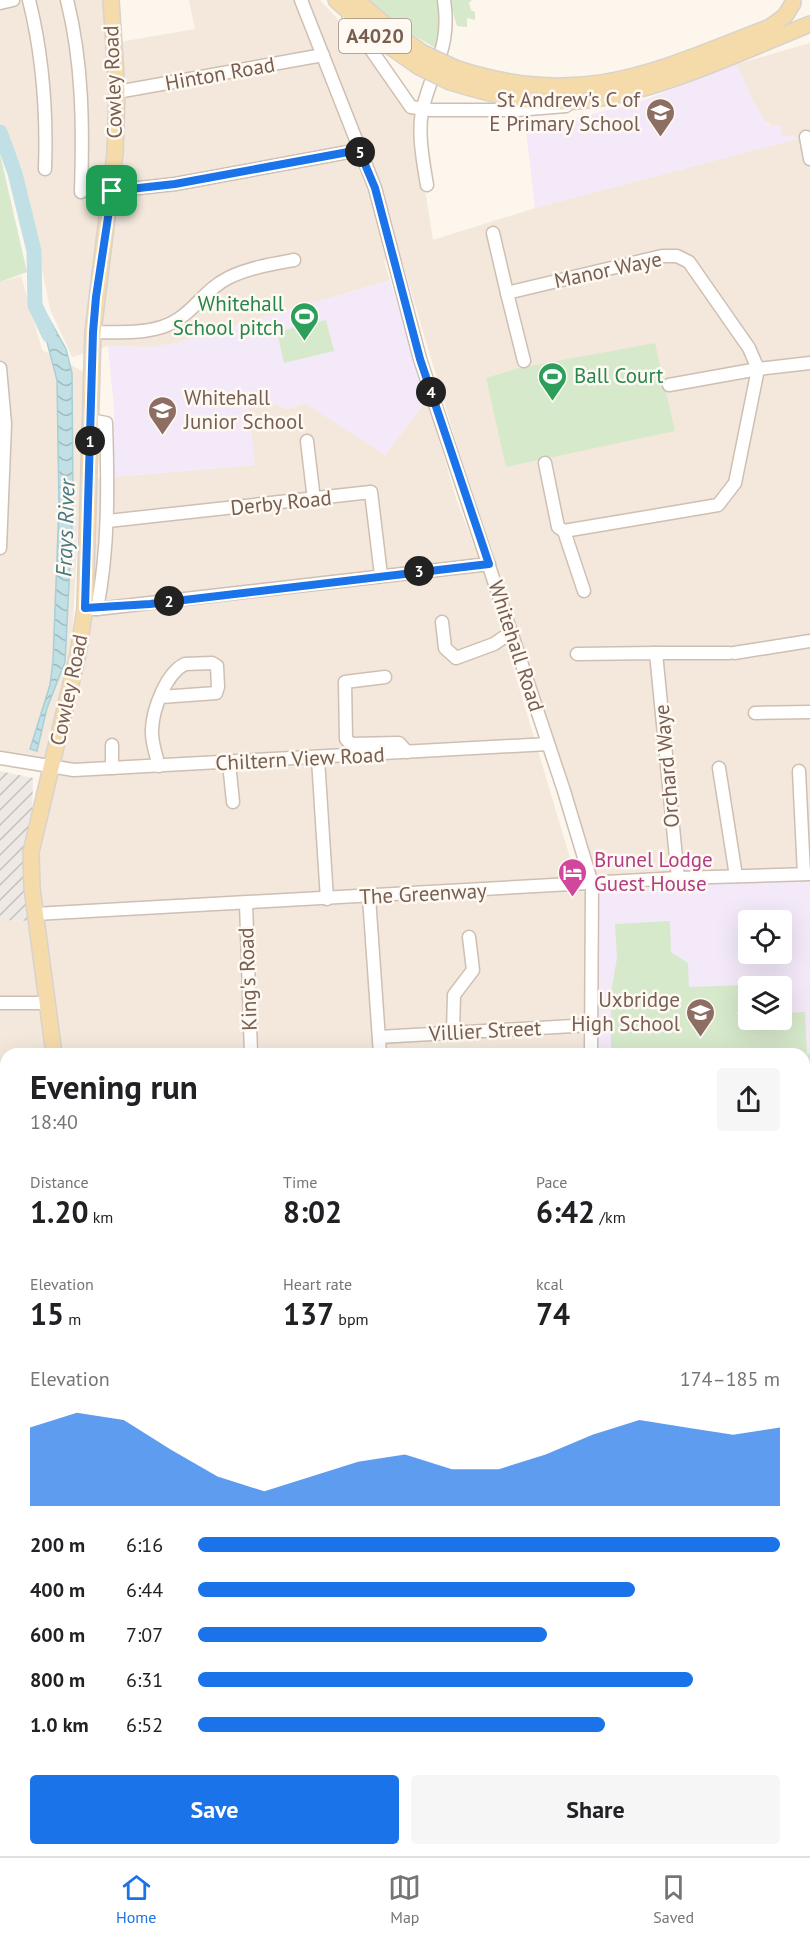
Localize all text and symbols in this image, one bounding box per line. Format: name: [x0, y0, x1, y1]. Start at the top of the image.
road number: A4020: [339, 19, 411, 53]
street label: Cowley Road: [97, 25, 128, 139]
street label: Hinton Road: [163, 51, 277, 96]
place label: St Andrew's C of E Primary School: [489, 86, 641, 137]
school or university icon: St Andrew's C of E Primary School: [645, 96, 677, 138]
pin: 5: [345, 137, 375, 167]
text: 5: [355, 142, 365, 162]
pin: [86, 165, 137, 216]
icon: arrive: [95, 174, 128, 207]
street label: Manor Waye: [552, 245, 664, 294]
place label: Whitehall School pitch: [173, 290, 284, 341]
sports icon: Whitehall School pitch: [289, 300, 321, 342]
sports icon: Ball Court: [537, 360, 569, 402]
place label: Ball Court: [574, 362, 663, 389]
pin: 4: [416, 377, 446, 407]
text: 4: [426, 382, 436, 402]
place label: Whitehall Junior School: [183, 384, 303, 435]
school or university icon: Whitehall Junior School: [147, 394, 179, 436]
pin: 1: [75, 426, 105, 456]
text: 1: [85, 431, 95, 451]
water label: Frays River: [49, 477, 81, 577]
street label: Derby Road: [229, 484, 333, 521]
pin: 3: [404, 556, 434, 586]
text: 3: [414, 561, 424, 581]
street label: Whitehall Road: [483, 577, 550, 715]
pin: 2: [154, 586, 184, 616]
text: 2: [164, 591, 174, 611]
street label: Cowley Road: [44, 632, 93, 748]
street label: Orchard Waye: [648, 703, 685, 829]
street label: Chiltern View Road: [215, 741, 385, 776]
place label: Brunel Lodge Guest House: [594, 846, 713, 897]
hotel icon: Brunel Lodge Guest House: [557, 856, 589, 898]
street label: The Greenway: [359, 877, 488, 910]
map controls: [738, 910, 792, 1030]
button: locate: [738, 910, 792, 964]
street label: King's Road: [232, 927, 263, 1031]
button: layers: [738, 976, 792, 1030]
place label: Uxbridge High School: [571, 986, 680, 1037]
school or university icon: Uxbridge High School: [685, 996, 717, 1038]
street label: Villier Street: [427, 1014, 542, 1047]
text: Evening run: [30, 1065, 198, 1108]
button: share: [717, 1068, 780, 1131]
text: 18:40: [30, 1109, 78, 1135]
text: Distance: [30, 1172, 89, 1192]
text: Time: [283, 1172, 317, 1192]
text: Pace: [536, 1172, 567, 1192]
text: 1.20: [30, 1192, 88, 1231]
text: 8:02: [283, 1192, 342, 1231]
text: 6:42: [536, 1192, 595, 1231]
text: km: [88, 1207, 113, 1227]
text: /km: [595, 1207, 626, 1227]
text: Elevation: [30, 1274, 94, 1294]
text: Heart rate: [283, 1274, 352, 1294]
text: kcal: [536, 1274, 563, 1294]
text: 15: [30, 1294, 64, 1333]
text: 137: [283, 1294, 334, 1333]
text: 74: [536, 1294, 570, 1333]
text: m: [64, 1309, 81, 1329]
text: bpm: [334, 1309, 369, 1329]
text: Elevation: [30, 1366, 110, 1392]
text: 174–185 m: [680, 1366, 780, 1392]
text: 200 m: [30, 1532, 85, 1558]
text: 6:16: [126, 1532, 163, 1558]
text: 400 m: [30, 1577, 85, 1603]
text: 6:44: [126, 1577, 163, 1603]
text: 600 m: [30, 1622, 85, 1648]
text: 7:07: [126, 1622, 163, 1648]
text: 800 m: [30, 1667, 85, 1693]
text: 6:31: [126, 1667, 163, 1693]
text: 1.0 km: [30, 1712, 89, 1738]
text: 6:52: [126, 1712, 163, 1738]
button: Save: [30, 1775, 399, 1844]
button: Share: [411, 1775, 780, 1844]
tab: Home: [116, 1871, 156, 1927]
tab: Map: [388, 1871, 421, 1927]
tab: Saved: [653, 1871, 694, 1927]

